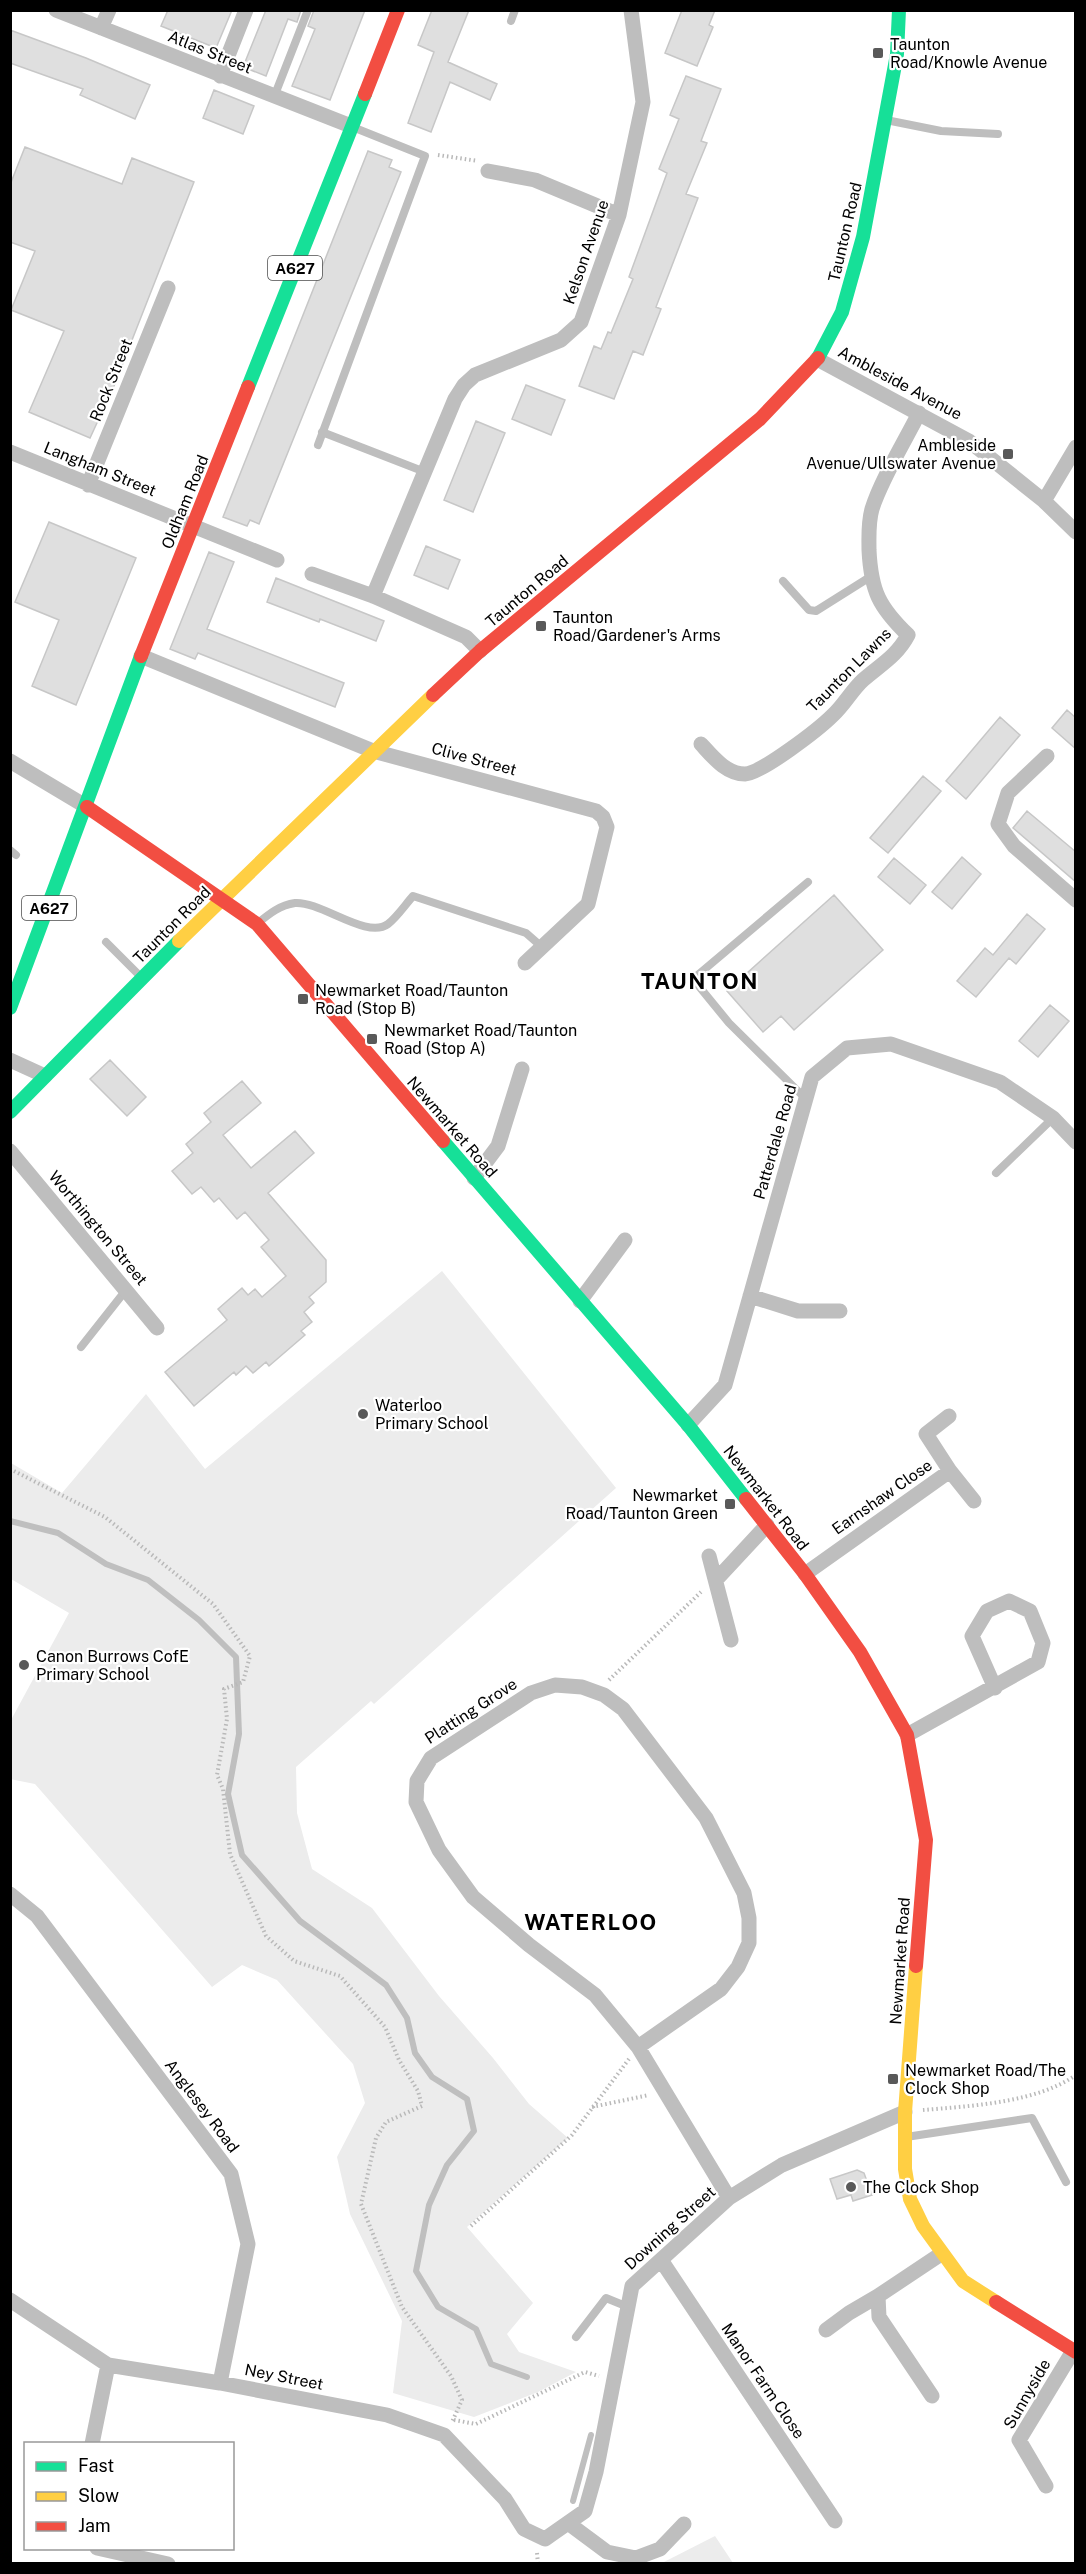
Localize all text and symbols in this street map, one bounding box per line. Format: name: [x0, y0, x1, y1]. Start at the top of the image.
street label: Atlas Street: [165, 27, 255, 77]
place label: Taunton Road/Knowle Avenue: [890, 35, 1047, 72]
marker: Taunton Road/Knowle Avenue: [871, 46, 885, 60]
street label: Taunton Road: [824, 180, 866, 284]
street label: Kelson Avenue: [559, 197, 613, 307]
road number: A627: [268, 256, 322, 280]
street label: Rock Street: [86, 336, 136, 424]
street label: Ambleside Avenue: [835, 342, 965, 424]
place label: Ambleside Avenue/Ullswater Avenue: [806, 436, 996, 473]
street label: Langham Street: [41, 438, 159, 500]
marker: Ambleside Avenue/Ullswater Avenue: [1001, 447, 1015, 461]
street label: Oldham Road: [158, 452, 212, 552]
street label: Taunton Road: [482, 551, 572, 631]
place label: Taunton Road/Gardener's Arms: [553, 608, 721, 645]
marker: Taunton Road/Gardener's Arms: [534, 619, 548, 633]
street label: Taunton Lawns: [803, 624, 895, 716]
street label: Clive Street: [429, 739, 519, 779]
street label: Taunton Road: [129, 882, 215, 968]
road number: A627: [22, 896, 76, 920]
district label: TAUNTON: [641, 968, 759, 994]
place label: Newmarket Road/Taunton Road (Stop B): [315, 981, 508, 1018]
marker: Newmarket Road/Taunton Road (Stop B): [296, 992, 310, 1006]
place label: Newmarket Road/Taunton Road (Stop A): [384, 1021, 577, 1058]
marker: Newmarket Road/Taunton Road (Stop A): [365, 1032, 379, 1046]
street label: Newmarket Road: [403, 1073, 501, 1181]
street label: Patterdale Road: [750, 1082, 800, 1202]
street label: Worthington Street: [45, 1167, 151, 1289]
place label: Waterloo Primary School: [375, 1396, 489, 1433]
marker: Waterloo Primary School: [356, 1407, 370, 1421]
street label: Newmarket Road: [719, 1442, 813, 1554]
street label: Earnshaw Close: [828, 1455, 936, 1539]
place label: Newmarket Road/Taunton Green: [565, 1486, 718, 1523]
marker: Newmarket Road/Taunton Green: [723, 1497, 737, 1511]
place label: Canon Burrows CofE Primary School: [36, 1647, 189, 1684]
marker: Canon Burrows CofE Primary School: [17, 1658, 31, 1672]
street label: Platting Grove: [421, 1674, 521, 1748]
street label: Newmarket Road: [886, 1897, 914, 2025]
district label: WATERLOO: [524, 1909, 658, 1935]
street label: Anglesey Road: [161, 2056, 243, 2156]
place label: Newmarket Road/The Clock Shop: [905, 2061, 1066, 2098]
marker: Newmarket Road/The Clock Shop: [886, 2072, 900, 2086]
place label: The Clock Shop: [863, 2178, 979, 2197]
marker: The Clock Shop: [844, 2180, 858, 2194]
street label: Downing Street: [621, 2182, 719, 2274]
street label: Manor Farm Close: [717, 2320, 809, 2442]
street label: Sunnyside: [999, 2356, 1055, 2432]
street label: Ney Street: [243, 2360, 325, 2394]
legend: [24, 2442, 234, 2550]
text: Fast: [78, 2455, 114, 2476]
text: Slow: [78, 2485, 119, 2506]
text: Jam: [78, 2515, 111, 2536]

